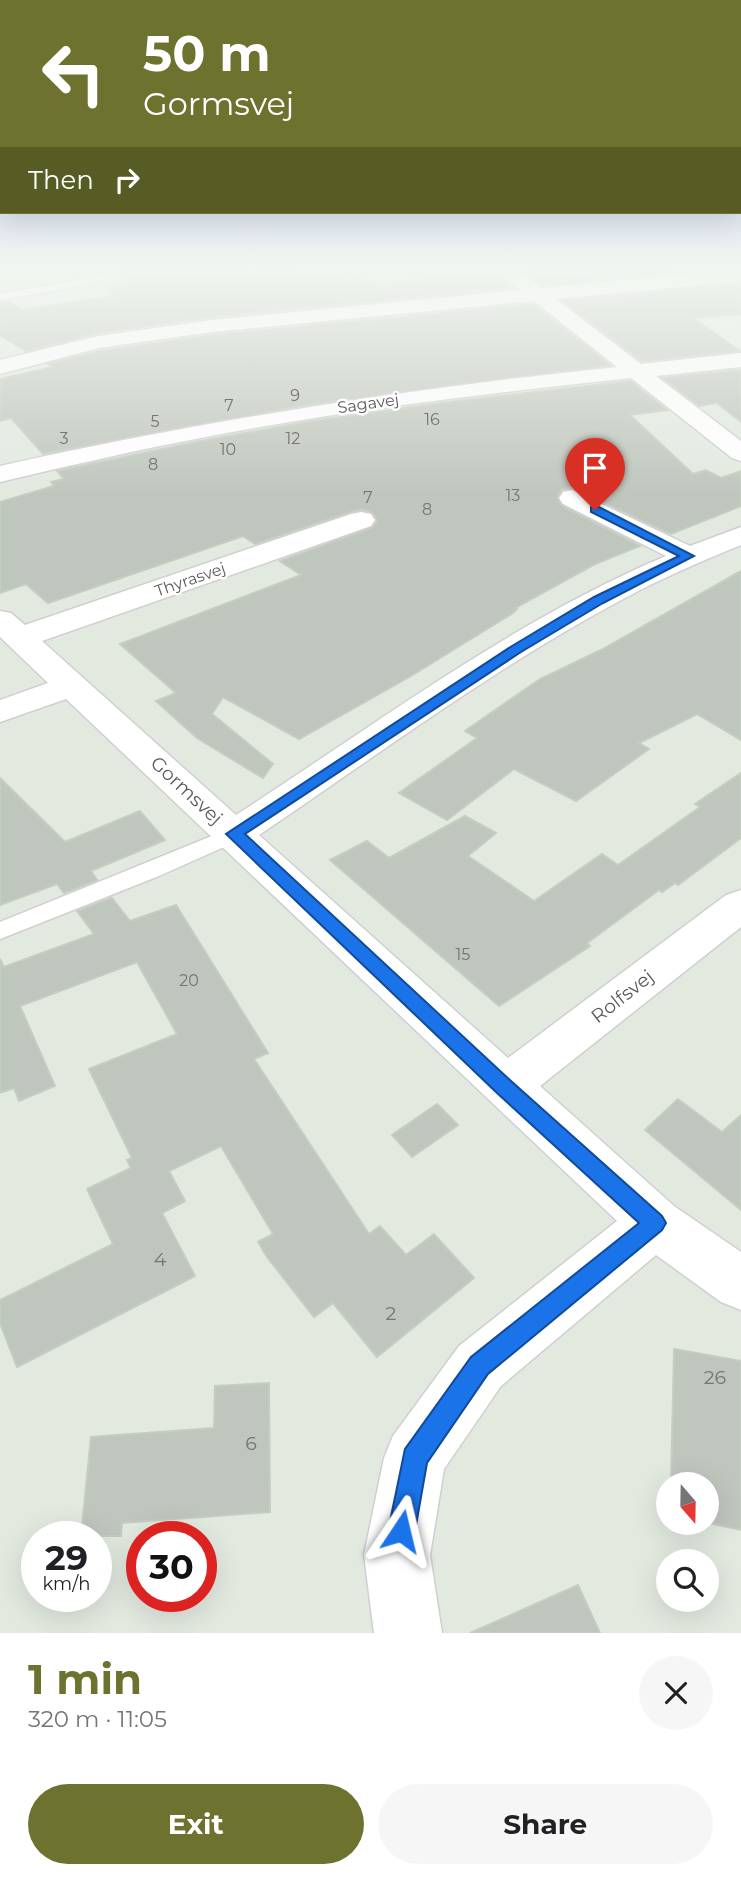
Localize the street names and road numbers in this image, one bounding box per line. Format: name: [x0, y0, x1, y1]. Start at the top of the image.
street label: Sagavej: [336, 390, 400, 417]
street label: Thyrasvej: [152, 559, 228, 600]
street label: Gormsvej: [146, 751, 227, 829]
street label: Rolfsvej: [587, 965, 658, 1028]

